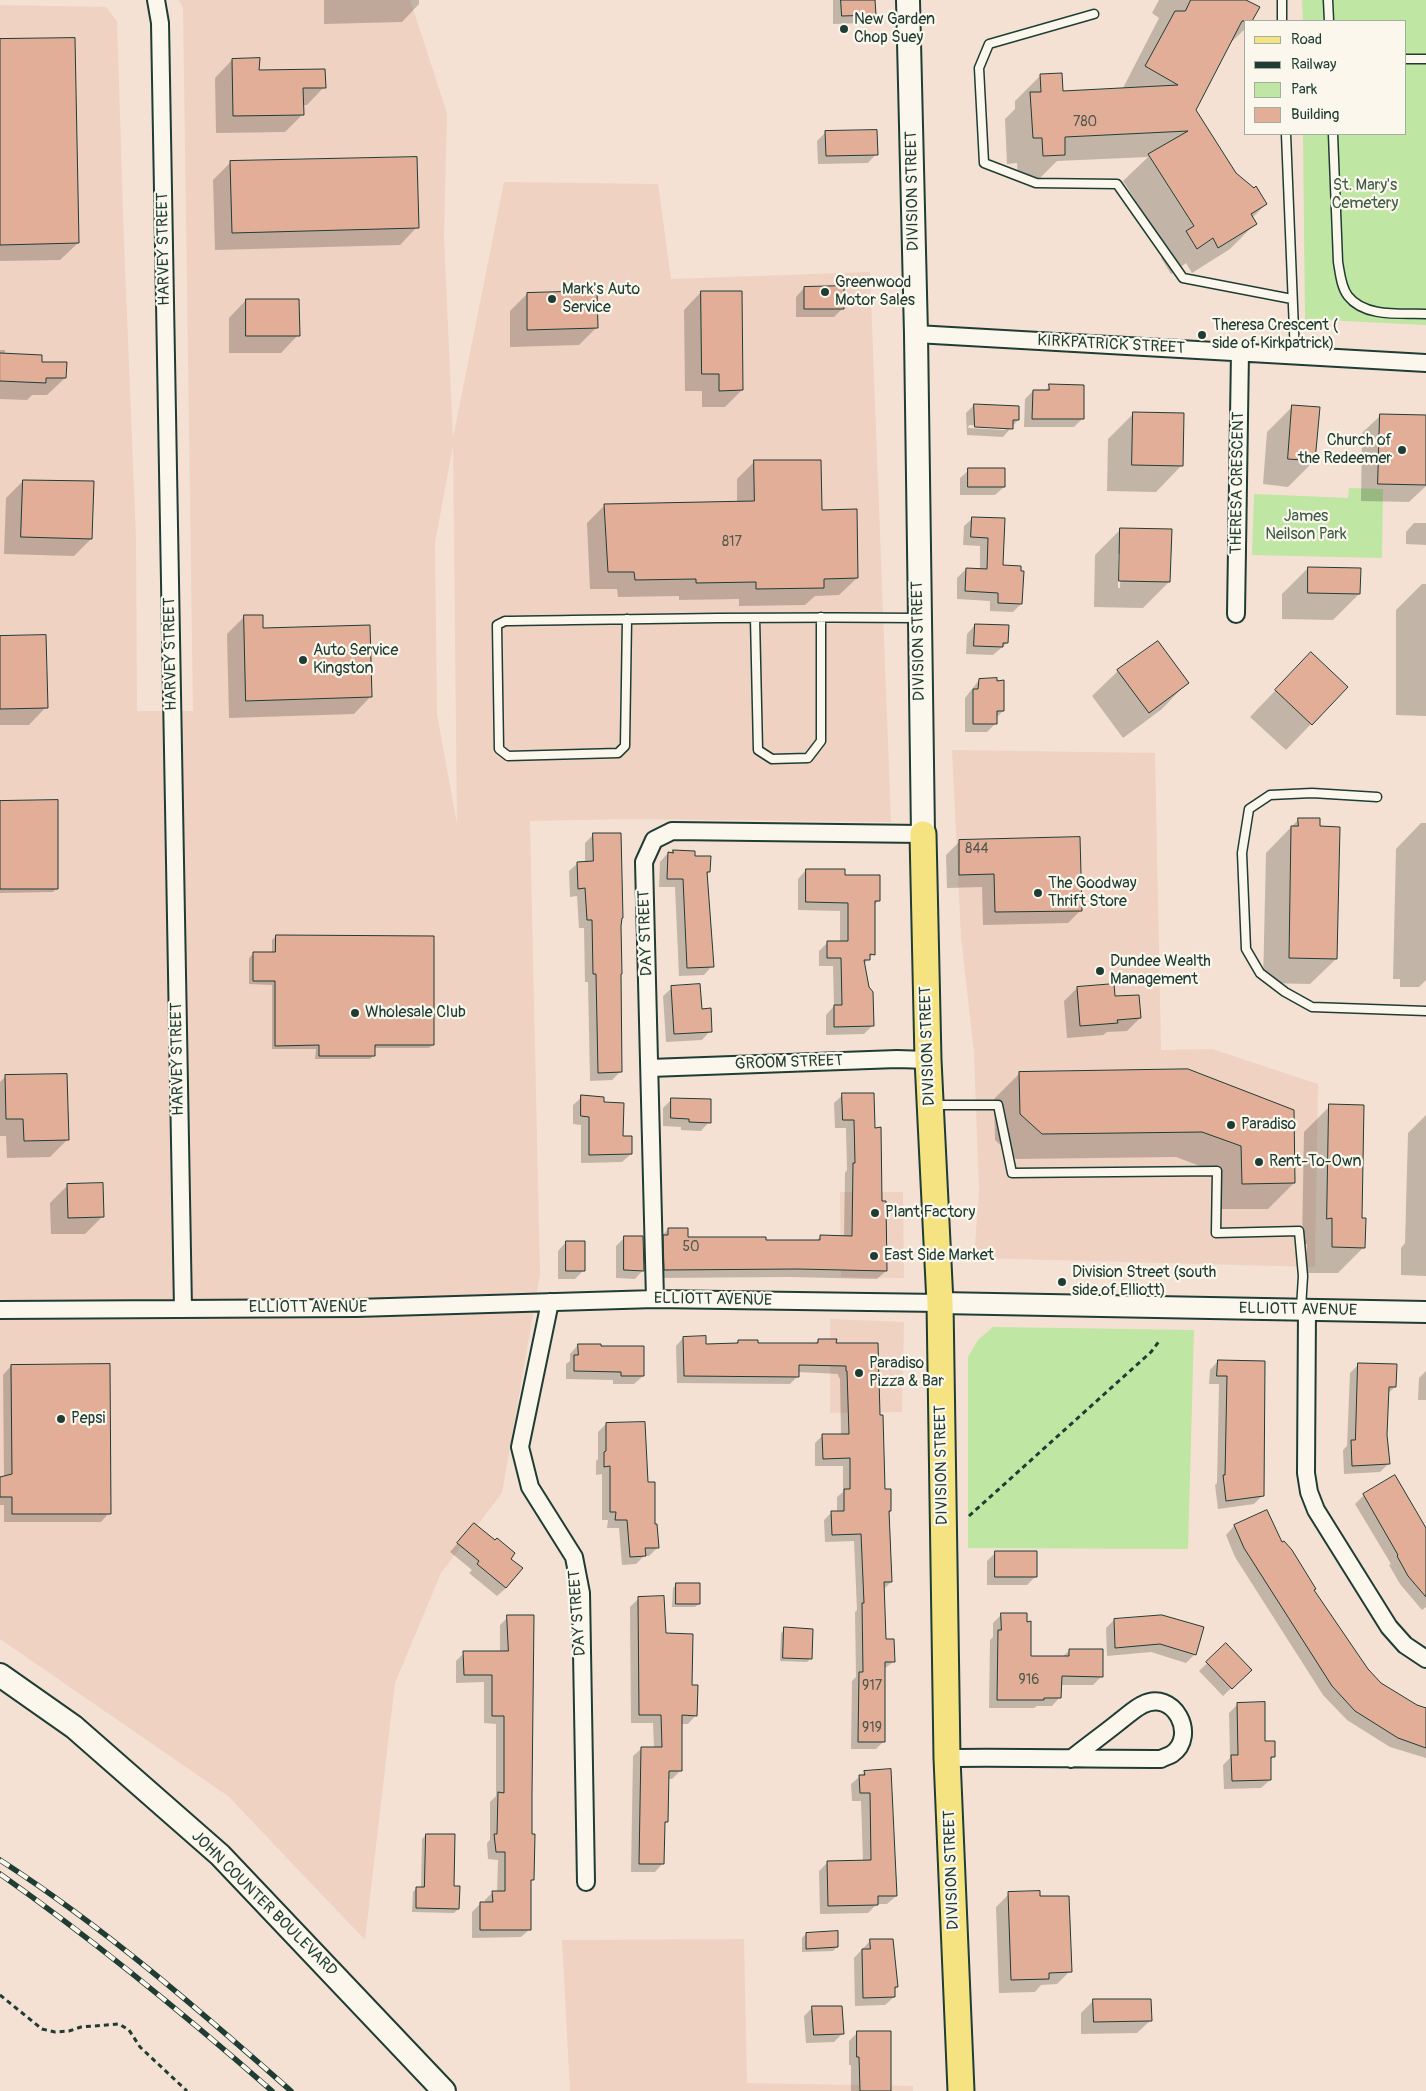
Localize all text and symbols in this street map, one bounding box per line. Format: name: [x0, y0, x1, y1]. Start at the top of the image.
place label: New Garden Chop Suey: [854, 10, 935, 48]
legend: [1244, 20, 1406, 135]
marker: New Garden Chop Suey: [838, 23, 850, 35]
text: Road: [1291, 30, 1322, 49]
text: Railway: [1291, 55, 1336, 74]
text: Park: [1291, 80, 1317, 99]
text: Building: [1291, 105, 1339, 124]
house number: 780: [1073, 114, 1097, 130]
street label: DIVISION STREET: [902, 131, 924, 251]
park label: St. Mary's Cemetery: [1332, 176, 1398, 214]
street label: HARVEY STREET: [153, 192, 175, 306]
place label: Greenwood Motor Sales: [835, 273, 915, 311]
place label: Mark's Auto Service: [562, 280, 640, 318]
marker: Greenwood Motor Sales: [819, 286, 831, 298]
marker: Mark's Auto Service: [546, 293, 558, 305]
place label: Theresa Crescent ( side of Kirkpatrick): [1212, 316, 1338, 354]
marker: Theresa Crescent ( side of Kirkpatrick): [1196, 329, 1208, 341]
street label: KIRKPATRICK STREET: [1037, 332, 1185, 358]
street label: THERESA CRESCENT: [1227, 411, 1249, 555]
place label: Church of the Redeemer: [1298, 431, 1392, 469]
marker: Church of the Redeemer: [1396, 444, 1408, 456]
park label: James Neilson Park: [1265, 507, 1347, 545]
house number: 817: [722, 534, 742, 550]
street label: DIVISION STREET: [908, 581, 930, 701]
street label: HARVEY STREET: [160, 597, 182, 711]
place label: Auto Service Kingston: [313, 641, 398, 679]
marker: Auto Service Kingston: [297, 654, 309, 666]
house number: 844: [965, 841, 989, 857]
place label: The Goodway Thrift Store: [1048, 874, 1136, 912]
marker: The Goodway Thrift Store: [1032, 887, 1044, 899]
street label: DAY STREET: [635, 890, 657, 976]
place label: Dundee Wealth Management: [1110, 952, 1211, 990]
marker: Dundee Wealth Management: [1094, 965, 1106, 977]
street label: DIVISION STREET: [916, 986, 940, 1106]
street label: HARVEY STREET: [167, 1002, 189, 1116]
place label: Wholesale Club: [365, 1003, 466, 1023]
marker: Wholesale Club: [349, 1007, 361, 1019]
street label: GROOM STREET: [735, 1052, 843, 1074]
place label: Paradiso: [1241, 1115, 1296, 1135]
marker: Paradiso: [1225, 1119, 1237, 1131]
place label: Rent-To-Own: [1269, 1152, 1362, 1172]
marker: Rent-To-Own: [1253, 1156, 1265, 1168]
place label: Plant Factory: [885, 1203, 975, 1223]
marker: Plant Factory: [869, 1207, 881, 1219]
house number: 50: [682, 1239, 700, 1255]
place label: East Side Market: [884, 1246, 994, 1266]
marker: East Side Market: [868, 1250, 880, 1262]
place label: Division Street (south side of Elliott): [1072, 1263, 1216, 1301]
marker: Division Street (south side of Elliott): [1056, 1276, 1068, 1288]
street label: ELLIOTT AVENUE: [654, 1289, 772, 1311]
street label: ELLIOTT AVENUE: [249, 1298, 367, 1318]
street label: ELLIOTT AVENUE: [1239, 1299, 1357, 1321]
place label: Paradiso Pizza & Bar: [869, 1354, 944, 1392]
marker: Paradiso Pizza & Bar: [853, 1367, 865, 1379]
street label: DIVISION STREET: [931, 1405, 953, 1525]
place label: Pepsi: [71, 1409, 105, 1429]
marker: Pepsi: [55, 1413, 67, 1425]
street label: DAY STREET: [565, 1569, 591, 1657]
house number: 916: [1019, 1672, 1039, 1688]
house number: 917: [862, 1678, 882, 1694]
house number: 919: [862, 1720, 882, 1736]
street label: DIVISION STREET: [940, 1810, 964, 1930]
street label: JOHN COUNTER BOULEVARD: [187, 1827, 341, 1981]

